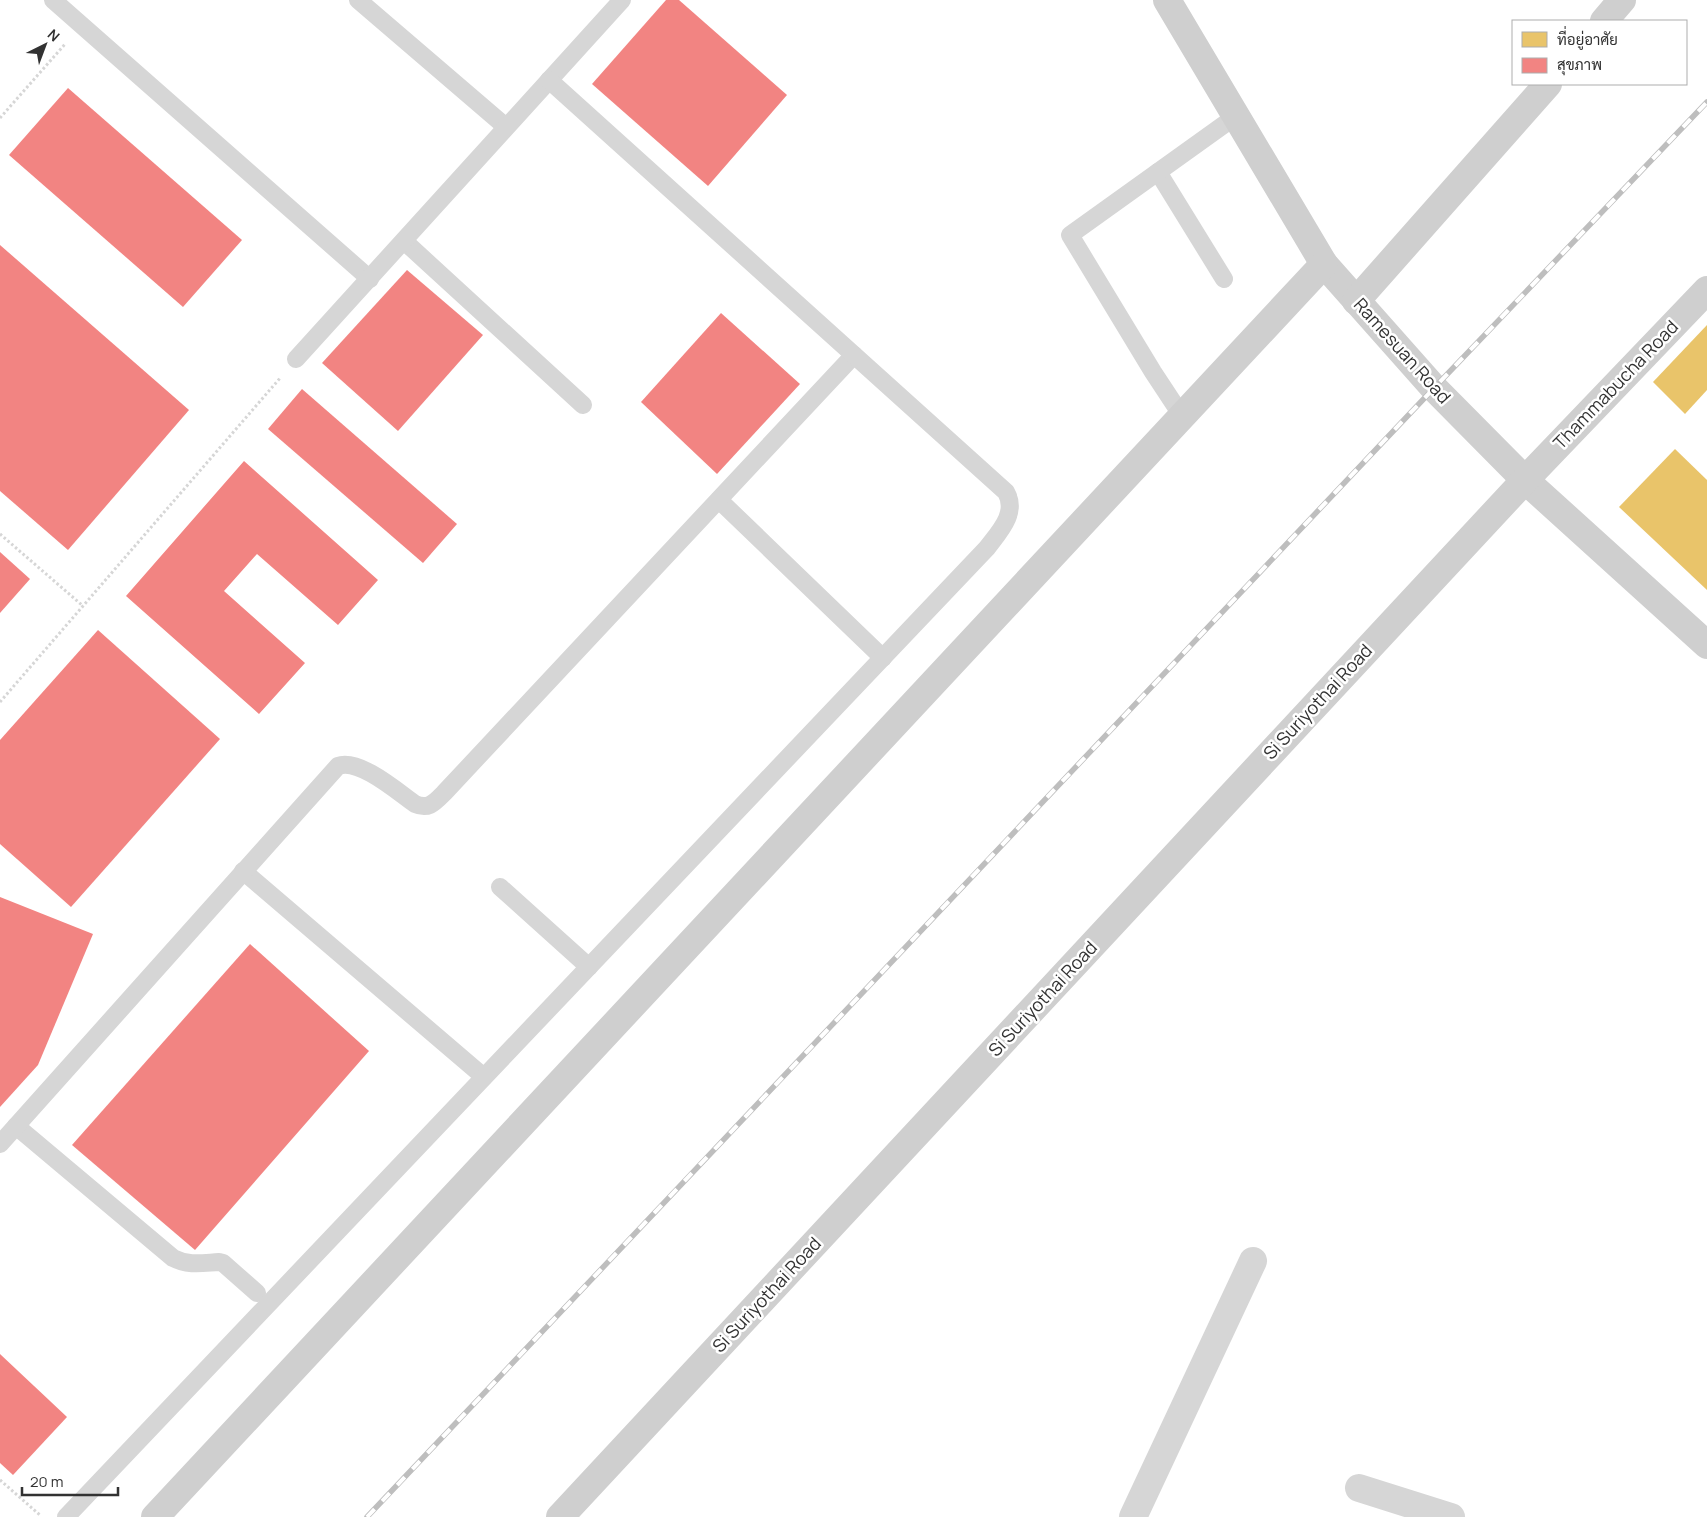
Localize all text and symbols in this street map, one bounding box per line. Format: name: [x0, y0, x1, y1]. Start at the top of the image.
north arrow: [20, 20, 70, 70]
legend: [1512, 20, 1687, 85]
text: N: [44, 25, 64, 45]
text: ที่อยู่อาศัย: [1557, 25, 1618, 50]
text: สุขภาพ: [1557, 54, 1602, 76]
street label: Ramesuan Road: [1349, 292, 1457, 408]
street label: Thammabucha Road: [1548, 315, 1683, 454]
street label: Si Suriyothai Road: [1258, 638, 1377, 764]
street label: Si Suriyothai Road: [983, 935, 1102, 1061]
street label: Si Suriyothai Road: [707, 1231, 826, 1357]
scale bar: [22, 1464, 119, 1496]
text: 20 m: [30, 1471, 63, 1492]

